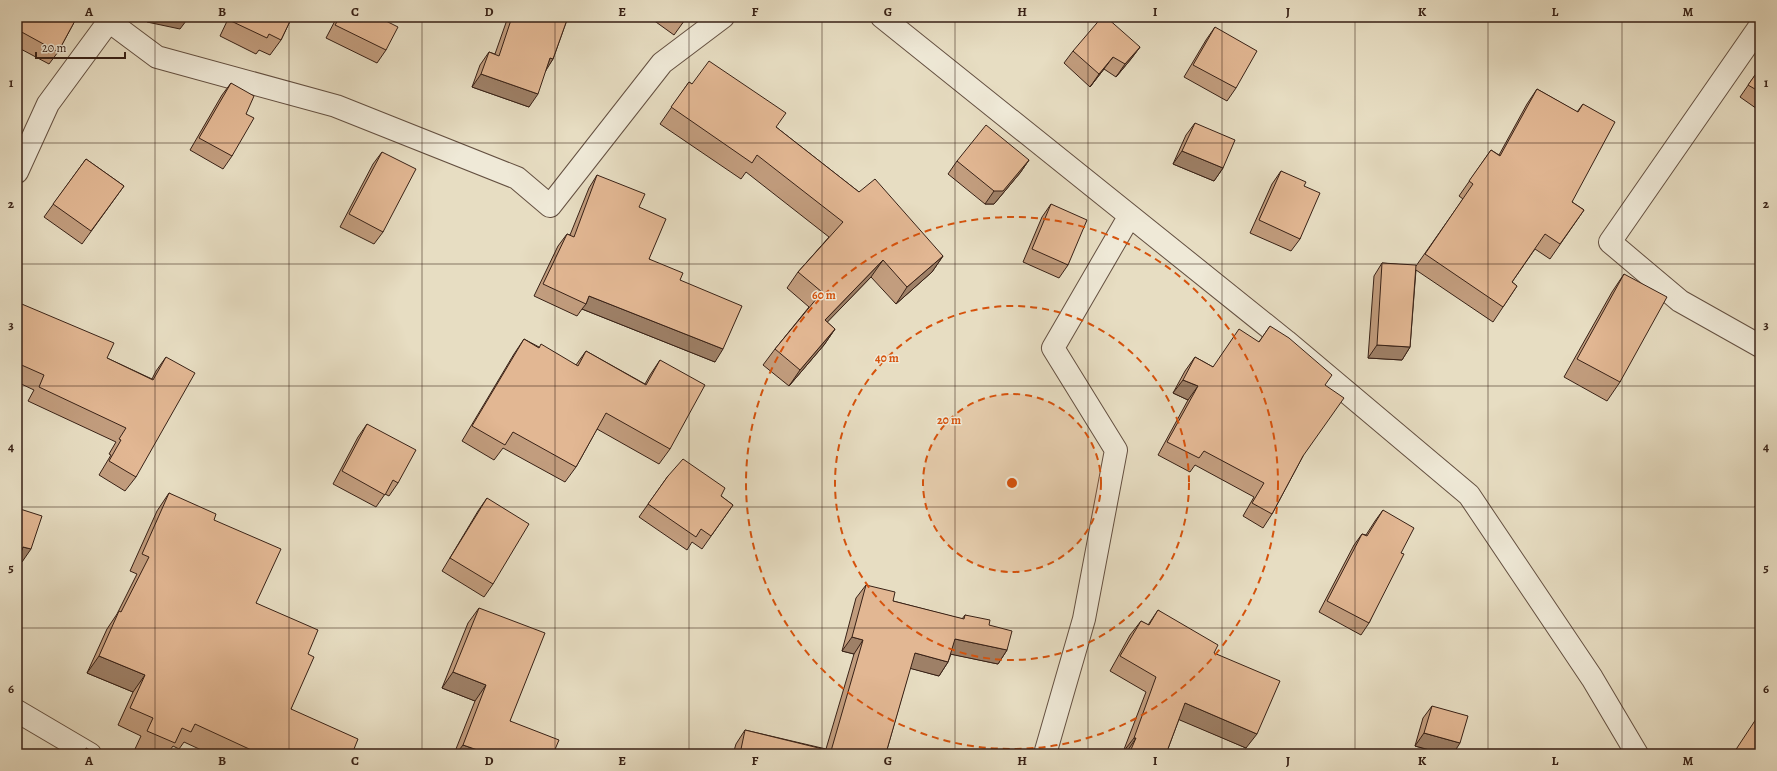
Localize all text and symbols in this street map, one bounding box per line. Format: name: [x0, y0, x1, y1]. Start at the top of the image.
text: A: [84, 3, 94, 20]
text: B: [218, 3, 226, 20]
text: C: [351, 3, 359, 20]
text: D: [484, 3, 494, 20]
text: E: [618, 3, 626, 20]
text: F: [752, 3, 759, 20]
text: G: [884, 3, 892, 20]
text: H: [1017, 3, 1027, 20]
text: I: [1153, 3, 1158, 20]
text: J: [1286, 3, 1290, 20]
text: K: [1418, 3, 1427, 20]
text: L: [1552, 3, 1559, 20]
text: M: [1683, 3, 1694, 20]
scale bar: [36, 34, 125, 60]
text: 20 m: [42, 40, 66, 56]
text: 1: [9, 74, 14, 91]
text: 1: [1764, 74, 1769, 91]
text: 2: [8, 195, 15, 212]
text: 2: [1763, 195, 1770, 212]
text: 60 m: [812, 287, 836, 303]
text: 3: [8, 316, 14, 333]
text: 3: [1763, 316, 1769, 333]
text: 40 m: [875, 350, 899, 366]
text: 20 m: [937, 412, 961, 428]
text: 4: [8, 438, 14, 455]
text: 4: [1763, 438, 1769, 455]
centre of rings: [1005, 476, 1019, 490]
text: 5: [8, 559, 14, 576]
text: 5: [1763, 559, 1769, 576]
text: 6: [8, 680, 14, 697]
text: 6: [1763, 680, 1769, 697]
text: A: [84, 752, 94, 769]
text: B: [218, 752, 226, 769]
text: C: [351, 752, 359, 769]
text: D: [484, 752, 494, 769]
text: E: [618, 752, 626, 769]
text: F: [752, 752, 759, 769]
text: G: [884, 752, 892, 769]
text: H: [1017, 752, 1027, 769]
text: I: [1153, 752, 1158, 769]
text: J: [1286, 752, 1290, 769]
text: K: [1418, 752, 1427, 769]
text: L: [1552, 752, 1559, 769]
text: M: [1683, 752, 1694, 769]

